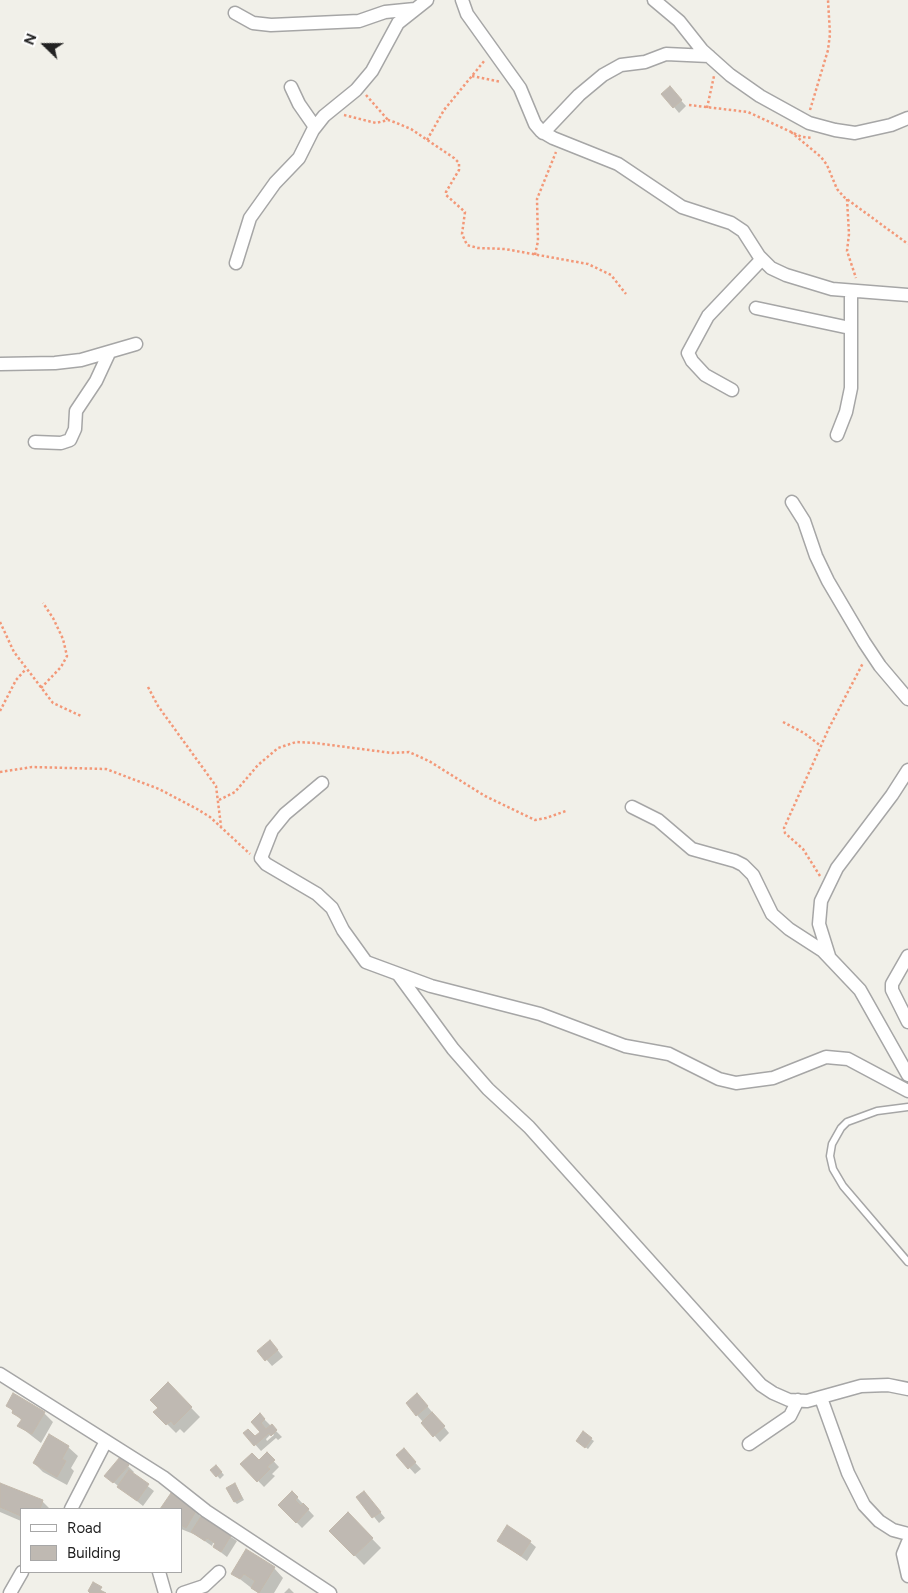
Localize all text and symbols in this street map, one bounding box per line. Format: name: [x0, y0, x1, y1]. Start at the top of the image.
north arrow: [20, 20, 70, 70]
text: N: [21, 31, 41, 47]
legend: [20, 1508, 182, 1573]
text: Road: [67, 1519, 102, 1537]
text: Building: [67, 1544, 121, 1562]

